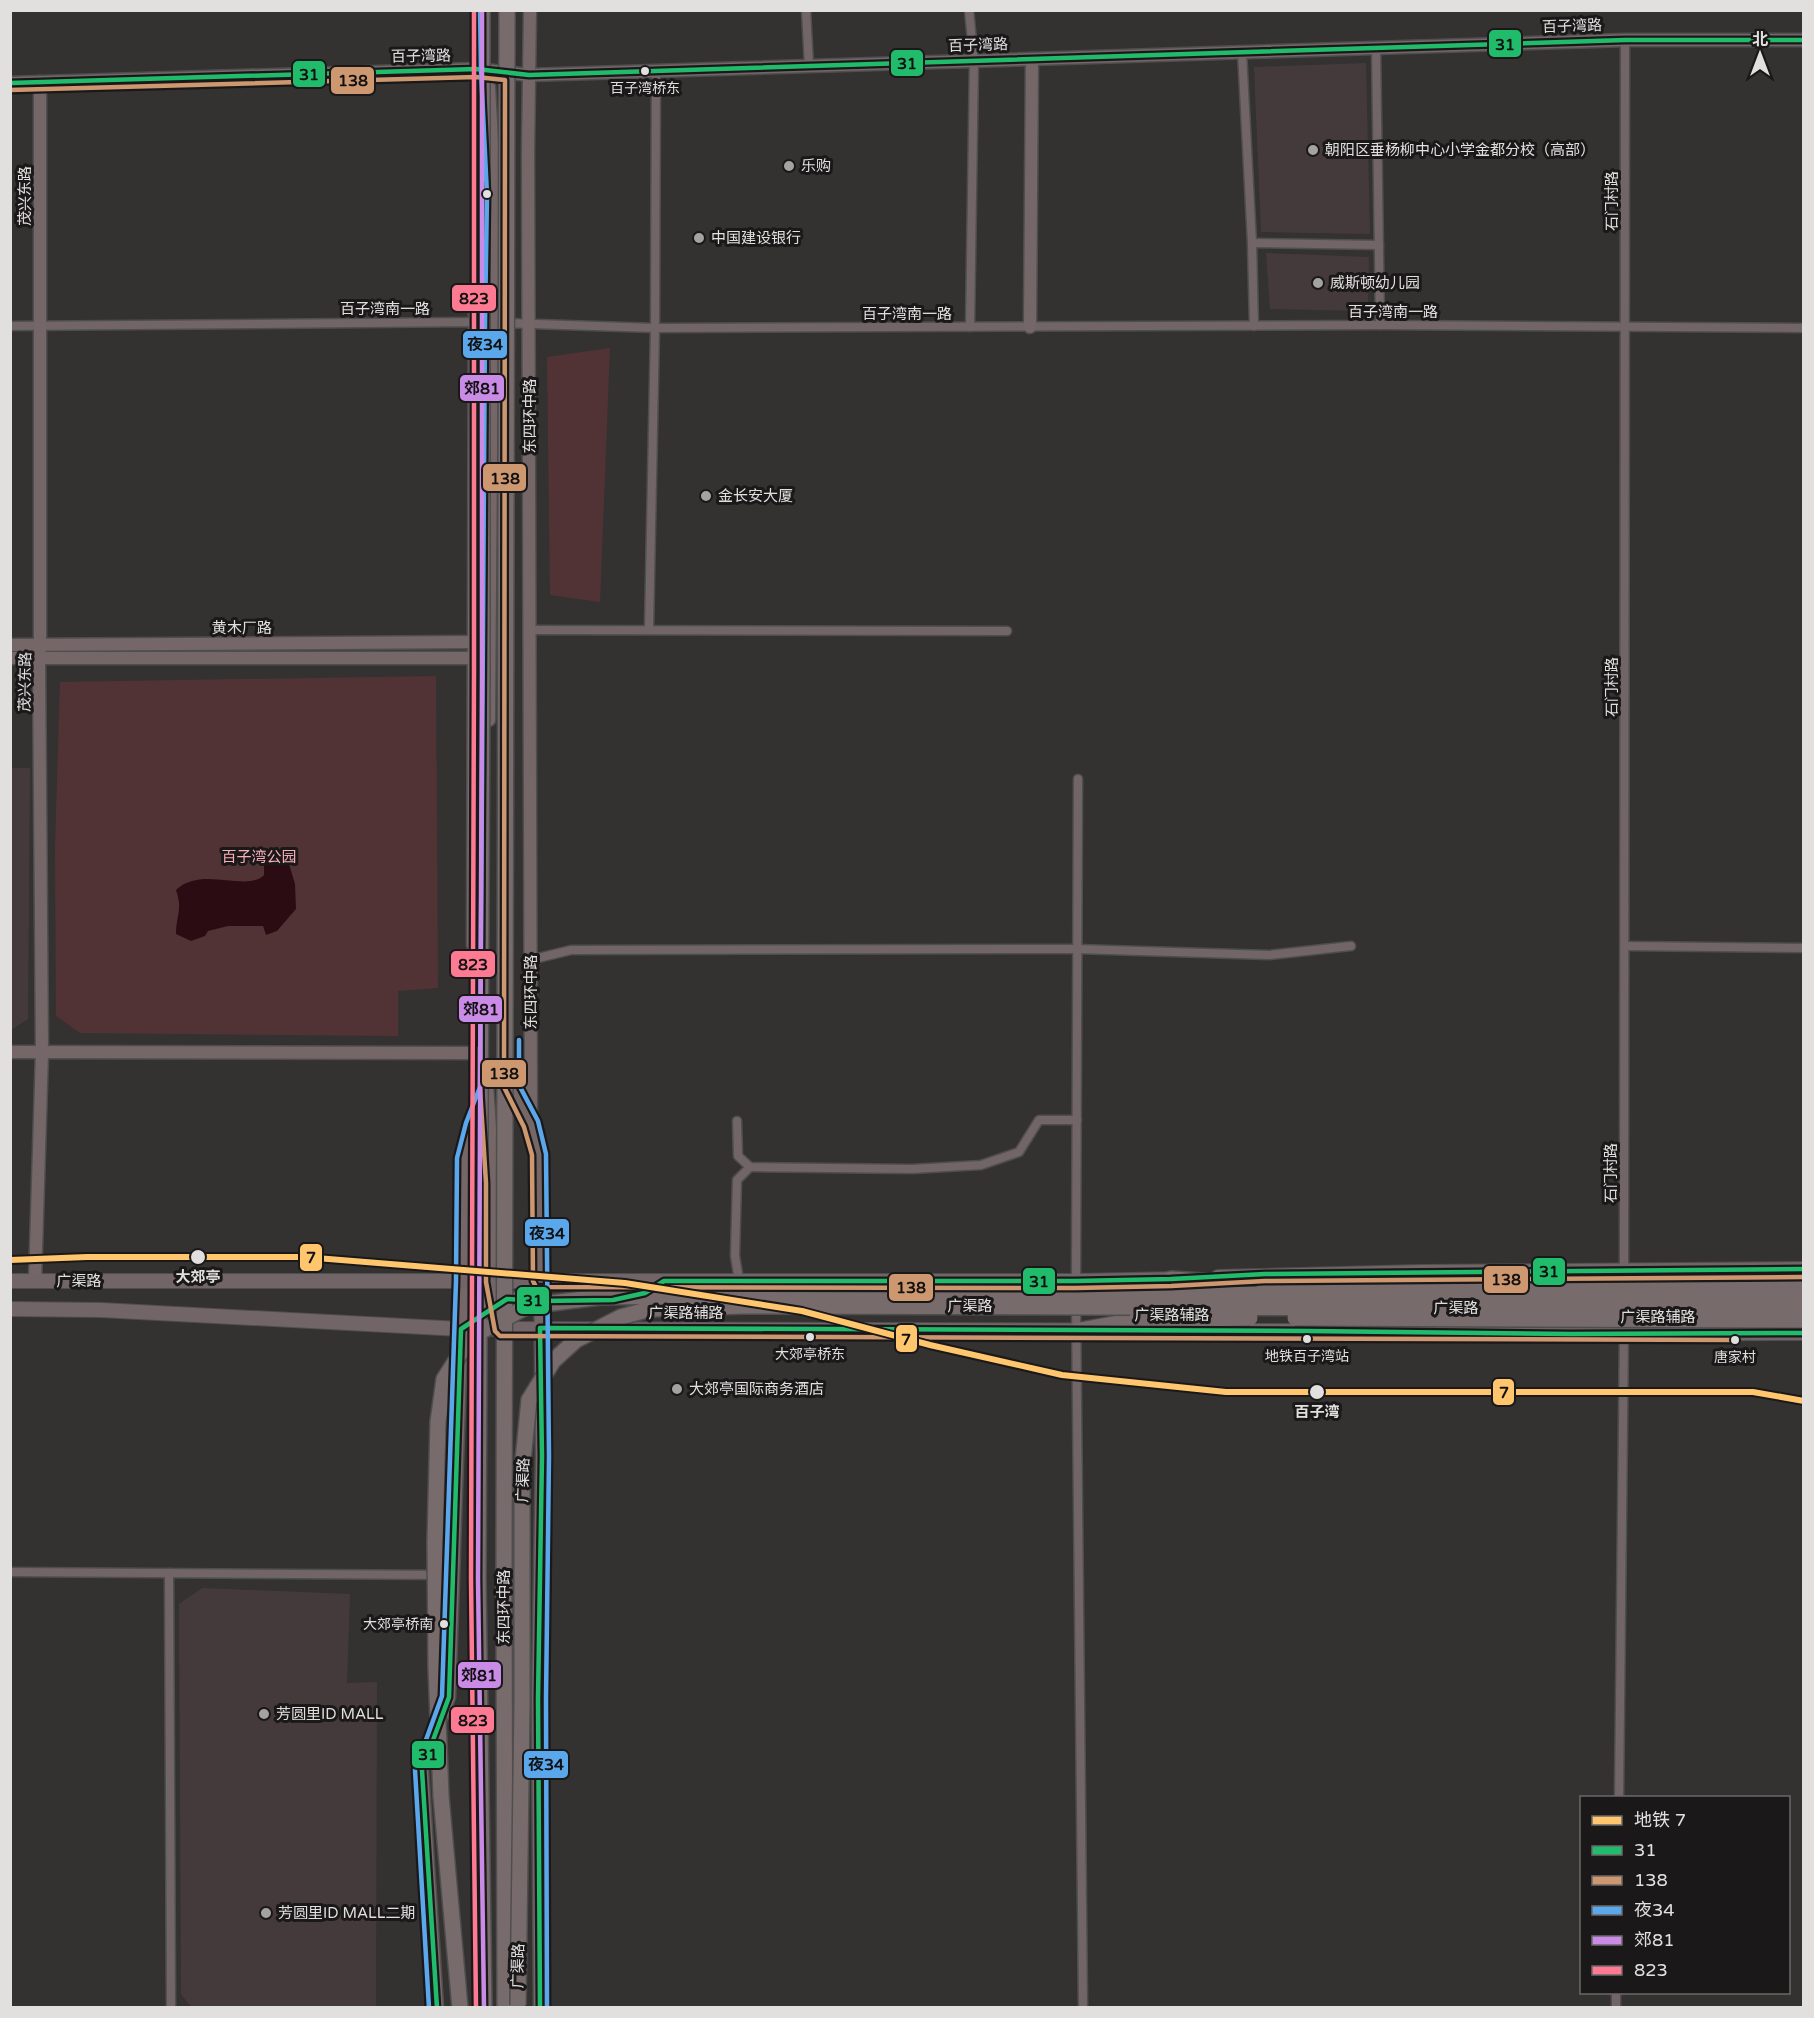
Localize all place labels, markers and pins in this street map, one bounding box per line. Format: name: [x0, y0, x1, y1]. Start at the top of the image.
marker: 百子湾桥东: [639, 65, 651, 77]
place label: 百子湾桥东: [610, 80, 680, 97]
place label: 朝阳区垂杨柳中心小学金都分校（高部）: [1325, 141, 1595, 159]
marker: 朝阳区垂杨柳中心小学金都分校（高部）: [1306, 143, 1320, 157]
place label: 乐购: [801, 157, 831, 175]
marker: 乐购: [782, 159, 796, 173]
unlabelled marker: [481, 188, 493, 200]
place label: 中国建设银行: [711, 229, 801, 247]
marker: 中国建设银行: [692, 231, 706, 245]
place label: 威斯顿幼儿园: [1330, 274, 1420, 292]
marker: 威斯顿幼儿园: [1311, 276, 1325, 290]
place label: 金长安大厦: [718, 487, 793, 505]
marker: 金长安大厦: [699, 489, 713, 503]
marker: 大郊亭: [189, 1248, 207, 1266]
place label: 大郊亭: [175, 1268, 221, 1286]
marker: 大郊亭桥东: [804, 1331, 816, 1343]
marker: 地铁百子湾站: [1301, 1333, 1313, 1345]
marker: 唐家村: [1729, 1334, 1741, 1346]
place label: 大郊亭桥东: [775, 1346, 845, 1363]
place label: 地铁百子湾站: [1265, 1348, 1349, 1365]
place label: 唐家村: [1714, 1349, 1756, 1366]
place label: 大郊亭国际商务酒店: [689, 1380, 824, 1398]
marker: 大郊亭国际商务酒店: [670, 1382, 684, 1396]
marker: 百子湾: [1308, 1383, 1326, 1401]
place label: 百子湾: [1294, 1403, 1340, 1421]
place label: 大郊亭桥南: [363, 1616, 433, 1633]
marker: 大郊亭桥南: [438, 1618, 450, 1630]
place label: 芳圆里ID MALL: [276, 1705, 384, 1723]
marker: 芳圆里ID MALL: [257, 1707, 271, 1721]
place label: 芳圆里ID MALL二期: [278, 1904, 415, 1922]
marker: 芳圆里ID MALL二期: [259, 1906, 273, 1920]

